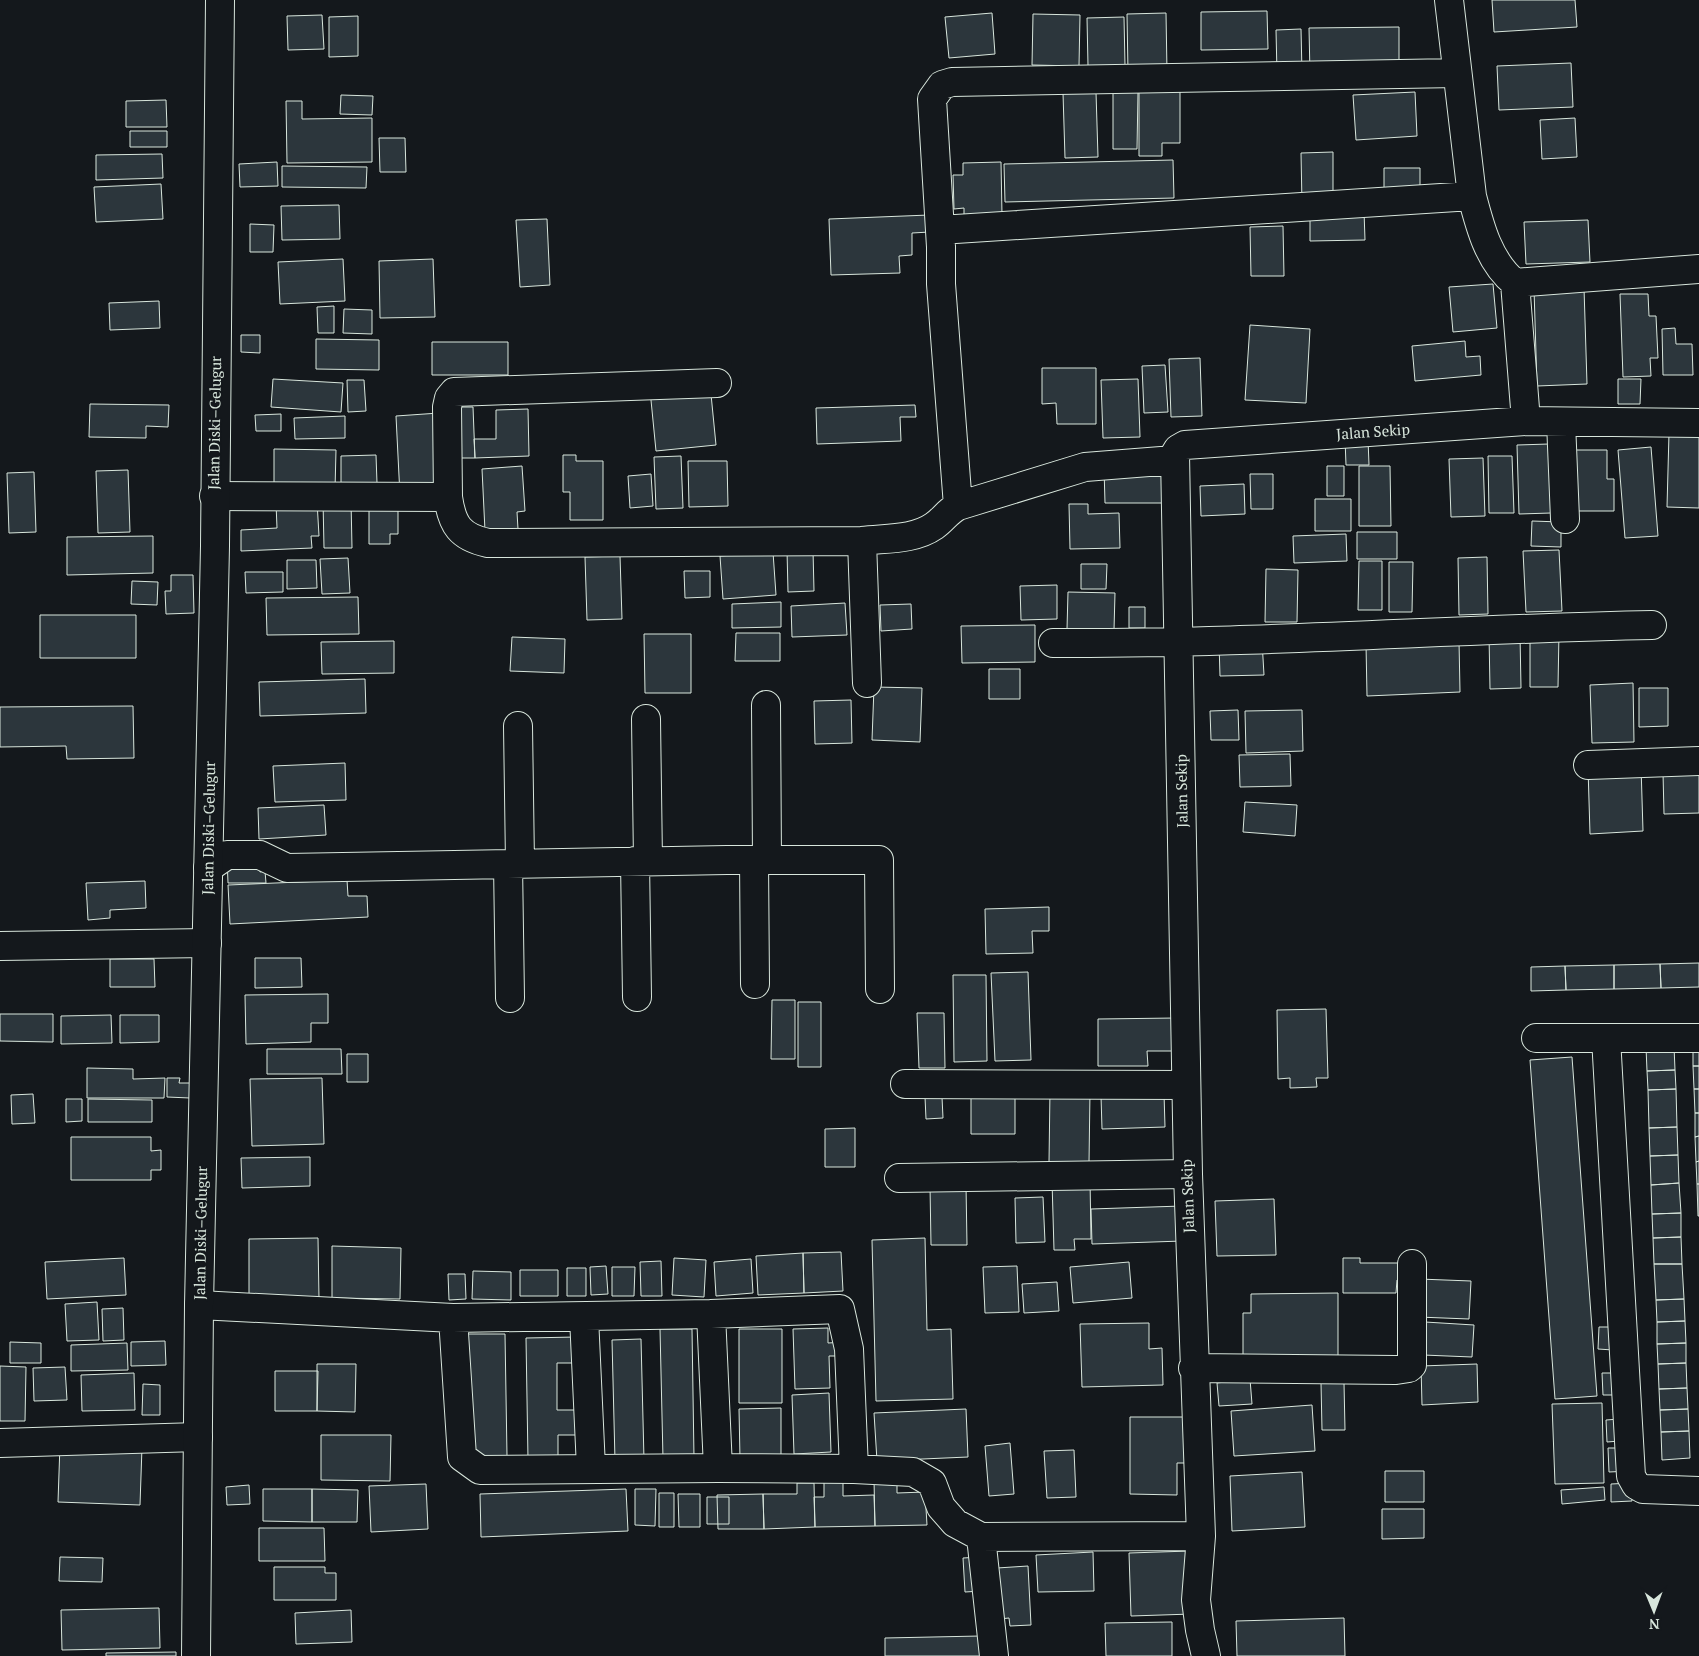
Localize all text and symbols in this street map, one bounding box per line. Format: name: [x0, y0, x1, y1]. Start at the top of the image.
street label: Jalan Diski–Gelugur: [203, 356, 225, 490]
street label: Jalan Sekip: [1335, 418, 1410, 444]
street label: Jalan Sekip: [1170, 754, 1192, 828]
street label: Jalan Diski–Gelugur: [197, 761, 219, 895]
street label: Jalan Sekip: [1176, 1159, 1198, 1233]
street label: Jalan Diski–Gelugur: [189, 1166, 211, 1300]
north arrow: [1629, 1586, 1679, 1636]
text: N: [1648, 1615, 1660, 1634]

